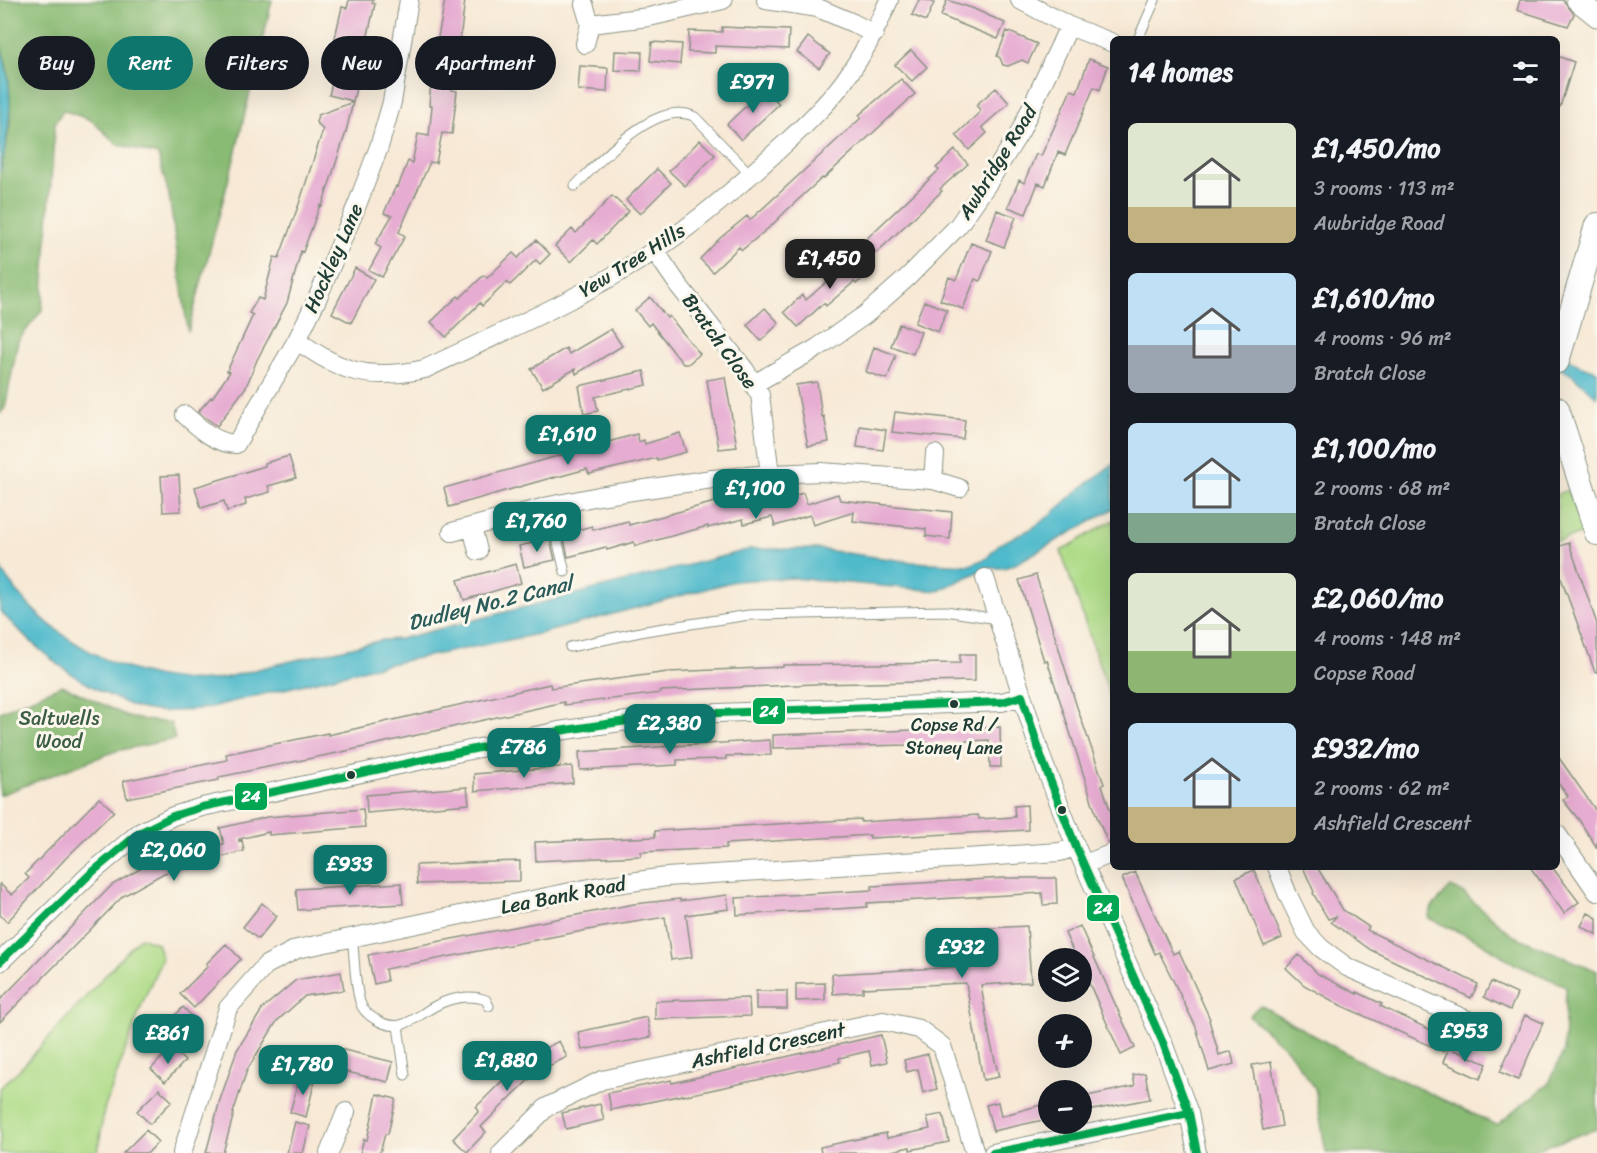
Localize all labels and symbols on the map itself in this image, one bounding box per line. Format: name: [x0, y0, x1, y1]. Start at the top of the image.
pin: £971: [717, 63, 789, 114]
street label: Awbridge Road: [948, 97, 1048, 228]
street label: Hockley Lane: [294, 198, 373, 319]
street label: Yew Tree Hills: [572, 213, 693, 307]
pin: £1,450: [781, 239, 879, 290]
street label: Bratch Close: [672, 286, 767, 397]
pin: £1,610: [519, 415, 617, 466]
pin: £1,100: [707, 469, 805, 520]
pin: £1,760: [488, 502, 586, 553]
water label: Dudley No.2 Canal: [404, 563, 581, 642]
line badge: 24: [752, 697, 786, 725]
text: 24: [758, 697, 779, 726]
marker: Copse Rd / Stoney Lane: [948, 698, 960, 710]
park label: Saltwells Wood: [19, 701, 100, 759]
pin: £2,380: [621, 704, 719, 755]
place label: Copse Rd / Stoney Lane: [905, 709, 1003, 764]
pin: £786: [488, 728, 560, 779]
unlabelled marker: [345, 769, 357, 781]
line badge: 24: [234, 782, 268, 811]
text: 24: [240, 782, 261, 811]
unlabelled marker: [1056, 804, 1068, 816]
pin: £2,060: [125, 831, 223, 882]
pin: £933: [314, 845, 386, 896]
street label: Lea Bank Road: [497, 866, 630, 925]
line badge: 24: [1086, 894, 1120, 922]
text: 24: [1092, 894, 1113, 923]
pin: £932: [926, 928, 998, 979]
street label: Ashfield Crescent: [687, 1012, 849, 1079]
pin: £953: [1429, 1012, 1501, 1063]
pin: £861: [132, 1014, 204, 1065]
pin: £1,880: [458, 1041, 556, 1092]
pin: £1,780: [254, 1045, 352, 1096]

